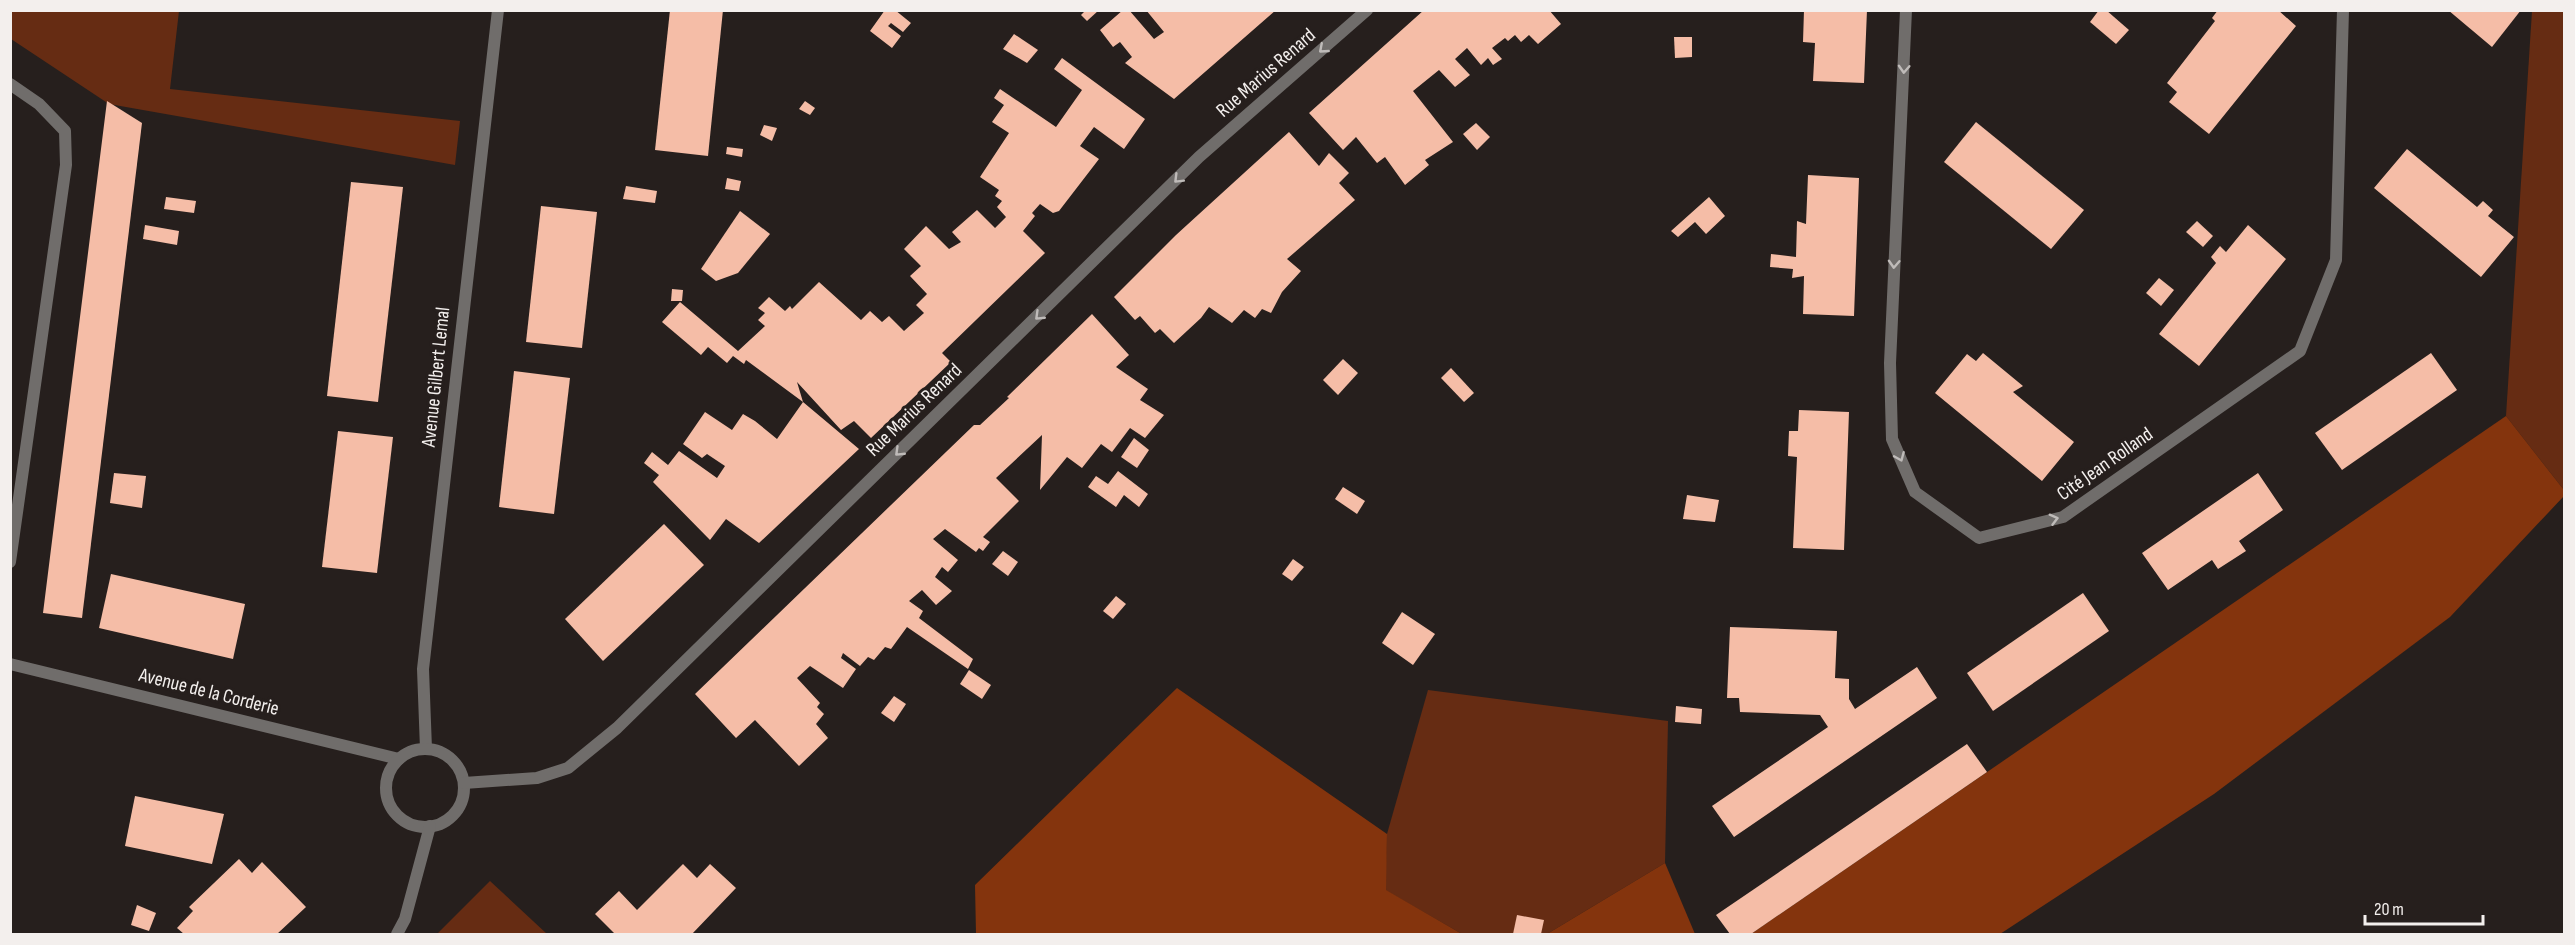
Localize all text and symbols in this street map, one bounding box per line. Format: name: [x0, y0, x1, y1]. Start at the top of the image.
street label: Rue Marius Renard: [1211, 23, 1321, 123]
one-way arrow: [1319, 42, 1330, 53]
one-way arrow: [1897, 64, 1910, 73]
one-way arrow: [1174, 171, 1185, 182]
one-way arrow: [1888, 259, 1901, 268]
street label: Avenue Gilbert Lemal: [417, 306, 455, 449]
one-way arrow: [1035, 308, 1046, 319]
street label: Rue Marius Renard: [861, 358, 967, 462]
street label: Cité Jean Rolland: [2052, 422, 2158, 506]
one-way arrow: [896, 445, 906, 456]
one-way arrow: [1893, 451, 1905, 462]
one-way arrow: [2049, 514, 2059, 526]
street label: Avenue de la Corderie: [136, 663, 281, 721]
scale bar: [2365, 888, 2484, 926]
text: 20 m: [2374, 899, 2404, 920]

